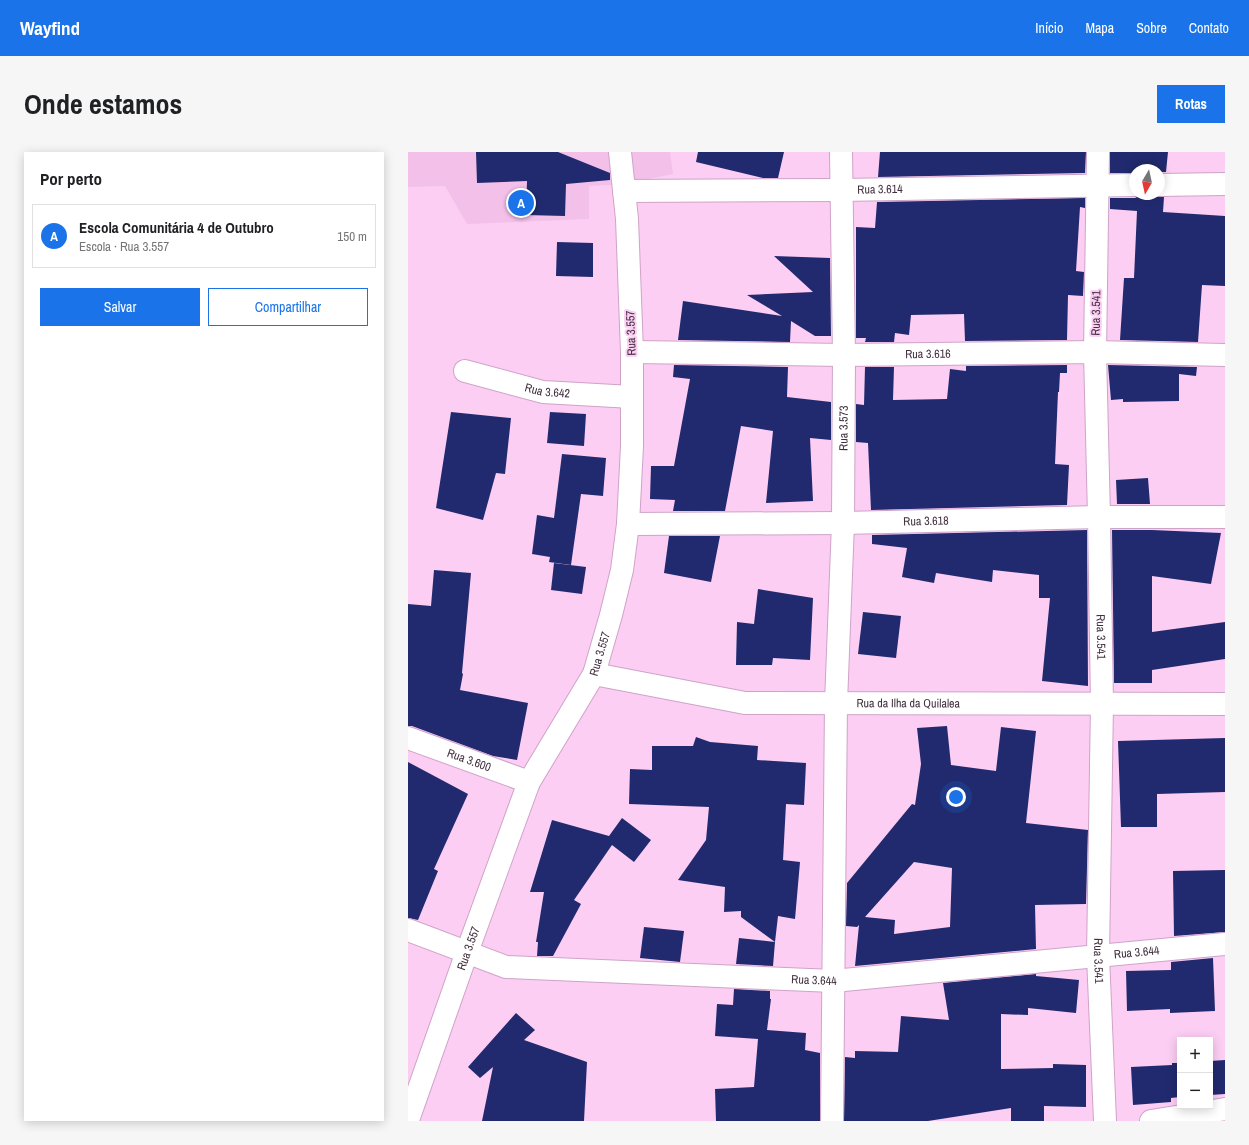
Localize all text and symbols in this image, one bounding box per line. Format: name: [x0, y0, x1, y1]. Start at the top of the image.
text: Wayfind: [20, 15, 80, 41]
text: Início: [1035, 19, 1063, 37]
text: Mapa: [1085, 19, 1114, 37]
text: Sobre: [1136, 19, 1167, 37]
text: Contato: [1189, 19, 1229, 37]
text: Onde estamos: [24, 85, 182, 123]
button: Rotas: [1157, 85, 1225, 123]
north arrow: [1129, 164, 1165, 200]
text: Por perto: [40, 167, 102, 190]
street label: Rua 3.614: [857, 181, 903, 198]
pin: A: [508, 188, 534, 218]
text: Escola Comunitária 4 de Outubro: [79, 217, 274, 238]
text: A: [50, 228, 58, 245]
text: 150 m: [337, 228, 367, 245]
text: Escola · Rua 3.557: [79, 238, 169, 255]
button: Salvar: [40, 288, 200, 326]
button: Compartilhar: [208, 288, 368, 326]
street label: Rua 3.541: [1088, 290, 1104, 336]
street label: Rua 3.557: [622, 310, 640, 356]
street label: Rua 3.616: [905, 346, 951, 362]
street label: Rua 3.642: [523, 379, 570, 402]
street label: Rua 3.573: [835, 405, 852, 451]
street label: Rua 3.618: [903, 513, 949, 530]
street label: Rua 3.541: [1093, 614, 1109, 660]
street label: Rua 3.557: [586, 629, 614, 678]
street label: Rua da Ilha da Quilalea: [856, 695, 961, 711]
street label: Rua 3.600: [445, 745, 493, 776]
your location: [946, 787, 966, 807]
street label: Rua 3.557: [453, 924, 484, 972]
street label: Rua 3.541: [1090, 938, 1107, 984]
street label: Rua 3.644: [1113, 942, 1161, 962]
street label: Rua 3.644: [791, 971, 838, 989]
map controls: [1177, 1037, 1213, 1109]
button: +: [1177, 1037, 1213, 1073]
button: −: [1177, 1073, 1213, 1109]

